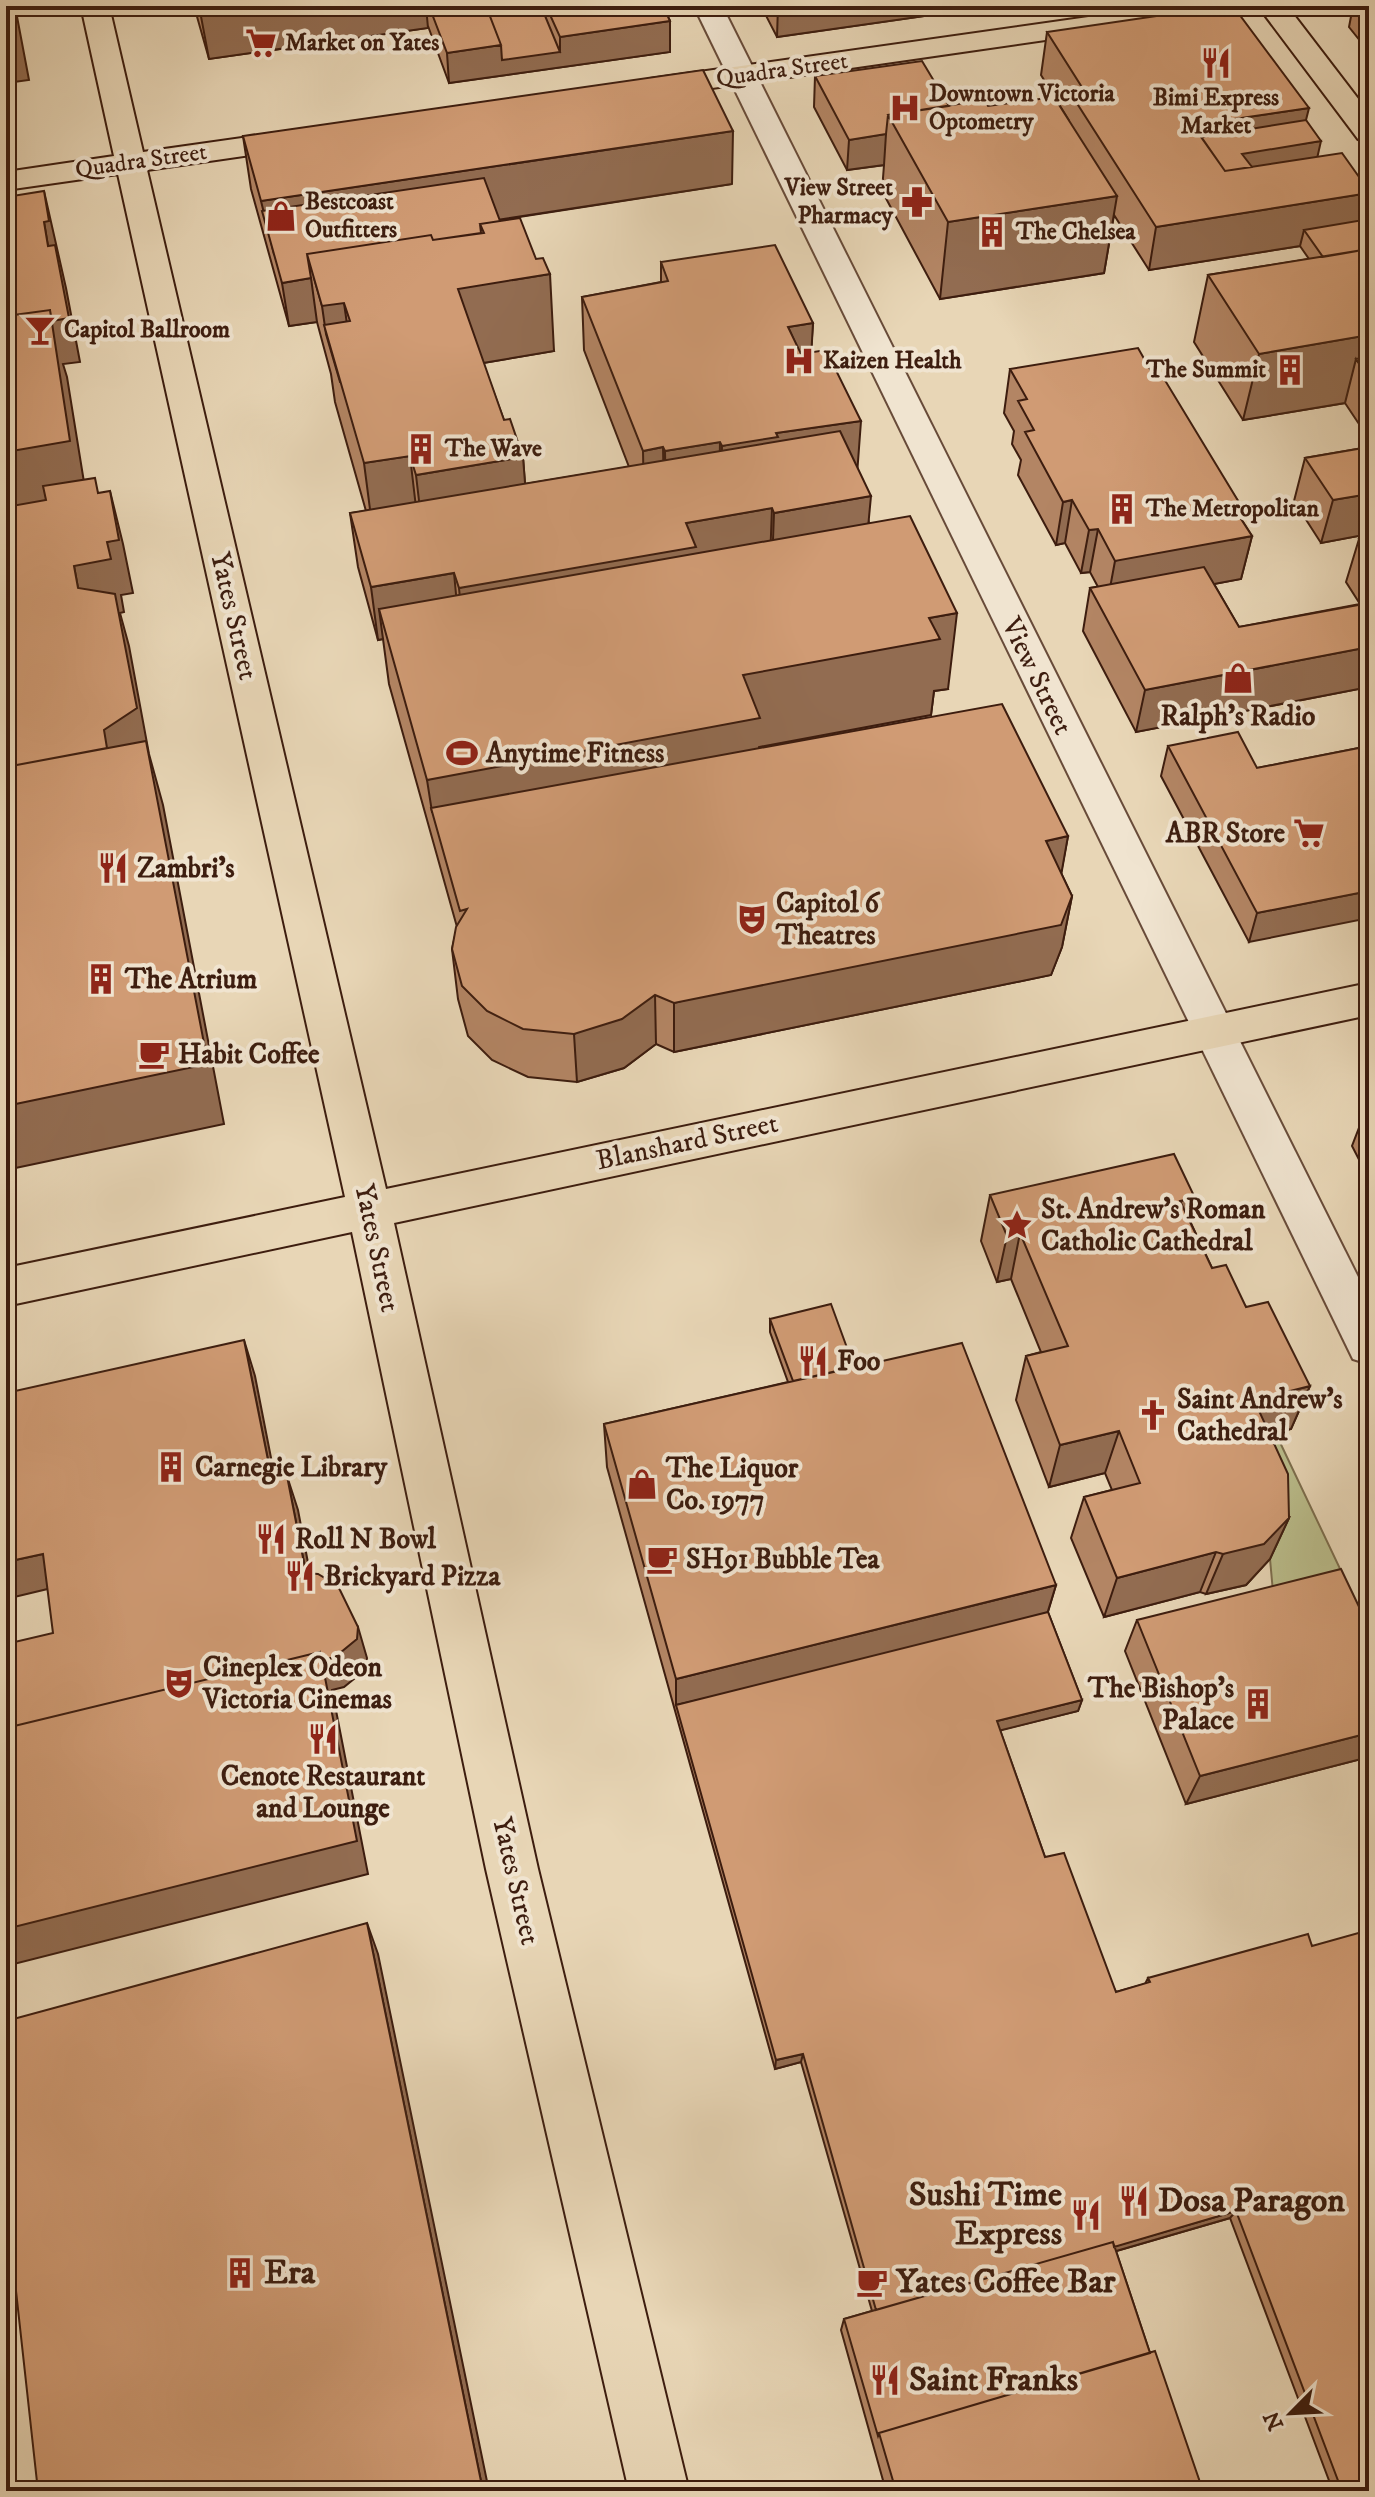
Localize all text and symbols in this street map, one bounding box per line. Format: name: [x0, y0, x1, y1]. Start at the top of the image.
supermarket icon: Market on Yates: [244, 26, 278, 60]
place label: Market on Yates: [285, 28, 439, 58]
street label: Quadra Street: [714, 46, 850, 94]
restaurant icon: Bimi Express Market: [1199, 46, 1233, 80]
place label: Downtown Victoria Optometry: [929, 79, 1116, 137]
place label: Bimi Express Market: [1153, 83, 1279, 141]
hospital icon: Downtown Victoria Optometry: [888, 91, 922, 125]
street label: Quadra Street: [73, 137, 209, 185]
place label: View Street Pharmacy: [784, 173, 894, 231]
pharmacy icon: View Street Pharmacy: [900, 185, 934, 219]
place label: Bestcoast Outfitters: [305, 187, 397, 245]
shop icon: Bestcoast Outfitters: [264, 199, 298, 233]
building icon: The Chelsea: [975, 215, 1009, 249]
place label: The Chelsea: [1015, 217, 1136, 247]
bar icon: Capitol Ballroom: [23, 313, 57, 347]
place label: Capitol Ballroom: [64, 315, 230, 345]
hospital icon: Kaizen Health: [782, 344, 816, 378]
place label: Kaizen Health: [823, 346, 962, 376]
building icon: The Summit: [1273, 353, 1307, 387]
place label: The Summit: [1145, 355, 1266, 385]
building icon: The Wave: [404, 432, 438, 466]
place label: The Wave: [444, 434, 542, 464]
building icon: The Metropolitan: [1105, 492, 1139, 526]
place label: The Metropolitan: [1145, 494, 1319, 524]
street label: Yates Street: [202, 549, 266, 683]
street label: View Street: [993, 611, 1080, 741]
shop icon: Ralph's Radio: [1221, 661, 1255, 695]
place label: Ralph's Radio: [1161, 699, 1316, 734]
sports icon: Anytime Fitness: [445, 736, 479, 770]
place label: Anytime Fitness: [485, 736, 665, 771]
place label: ABR Store: [1165, 816, 1285, 851]
supermarket icon: ABR Store: [1292, 816, 1326, 850]
restaurant icon: Zambri's: [96, 851, 130, 885]
place label: Zambri's: [137, 851, 235, 886]
place label: Capitol 6 Theatres: [775, 886, 881, 953]
theatre icon: Capitol 6 Theatres: [735, 902, 769, 936]
building icon: The Atrium: [84, 962, 118, 996]
place label: The Atrium: [124, 962, 257, 997]
cafe icon: Habit Coffee: [137, 1037, 171, 1071]
place label: Habit Coffee: [178, 1037, 320, 1072]
street label: Blanshard Street: [593, 1106, 781, 1178]
street label: Yates Street: [346, 1181, 408, 1315]
place label: St. Andrew's Roman Catholic Cathedral: [1041, 1192, 1266, 1259]
place icon: St. Andrew's Roman Catholic Cathedral: [1000, 1208, 1034, 1242]
restaurant icon: Foo: [796, 1344, 830, 1378]
place label: Foo: [837, 1344, 881, 1379]
place label: Saint Andrew's Cathedral: [1177, 1382, 1343, 1449]
church icon: Saint Andrew's Cathedral: [1136, 1398, 1170, 1432]
building icon: Carnegie Library: [154, 1450, 188, 1484]
place label: Carnegie Library: [195, 1450, 388, 1485]
place label: The Liquor Co. 1977: [665, 1451, 799, 1518]
shop icon: The Liquor Co. 1977: [625, 1467, 659, 1501]
restaurant icon: Roll N Bowl: [254, 1522, 288, 1556]
place label: Roll N Bowl: [295, 1522, 437, 1557]
cafe icon: SH91 Bubble Tea: [645, 1542, 679, 1576]
place label: SH91 Bubble Tea: [686, 1542, 881, 1577]
restaurant icon: Brickyard Pizza: [283, 1559, 317, 1593]
place label: Brickyard Pizza: [324, 1559, 501, 1594]
place label: Cineplex Odeon Victoria Cinemas: [202, 1650, 393, 1717]
theatre icon: Cineplex Odeon Victoria Cinemas: [162, 1666, 196, 1700]
place label: The Bishop's Palace: [1087, 1671, 1235, 1738]
building icon: The Bishop's Palace: [1241, 1687, 1275, 1721]
restaurant icon: Cenote Restaurant and Lounge: [306, 1722, 340, 1756]
place label: Cenote Restaurant and Lounge: [221, 1759, 425, 1826]
street label: Yates Street: [484, 1814, 548, 1948]
place label: Sushi Time Express: [909, 2174, 1062, 2255]
place label: Dosa Paragon: [1158, 2180, 1345, 2222]
restaurant icon: Dosa Paragon: [1117, 2184, 1151, 2218]
restaurant icon: Sushi Time Express: [1069, 2198, 1103, 2232]
place label: Era: [264, 2252, 316, 2294]
building icon: Era: [223, 2256, 257, 2290]
place label: Yates Coffee Bar: [895, 2261, 1116, 2303]
cafe icon: Yates Coffee Bar: [855, 2265, 889, 2299]
place label: Saint Franks: [909, 2359, 1078, 2401]
restaurant icon: Saint Franks: [868, 2363, 902, 2397]
north arrow: [1251, 2373, 1331, 2453]
text: N: [1258, 2407, 1290, 2434]

